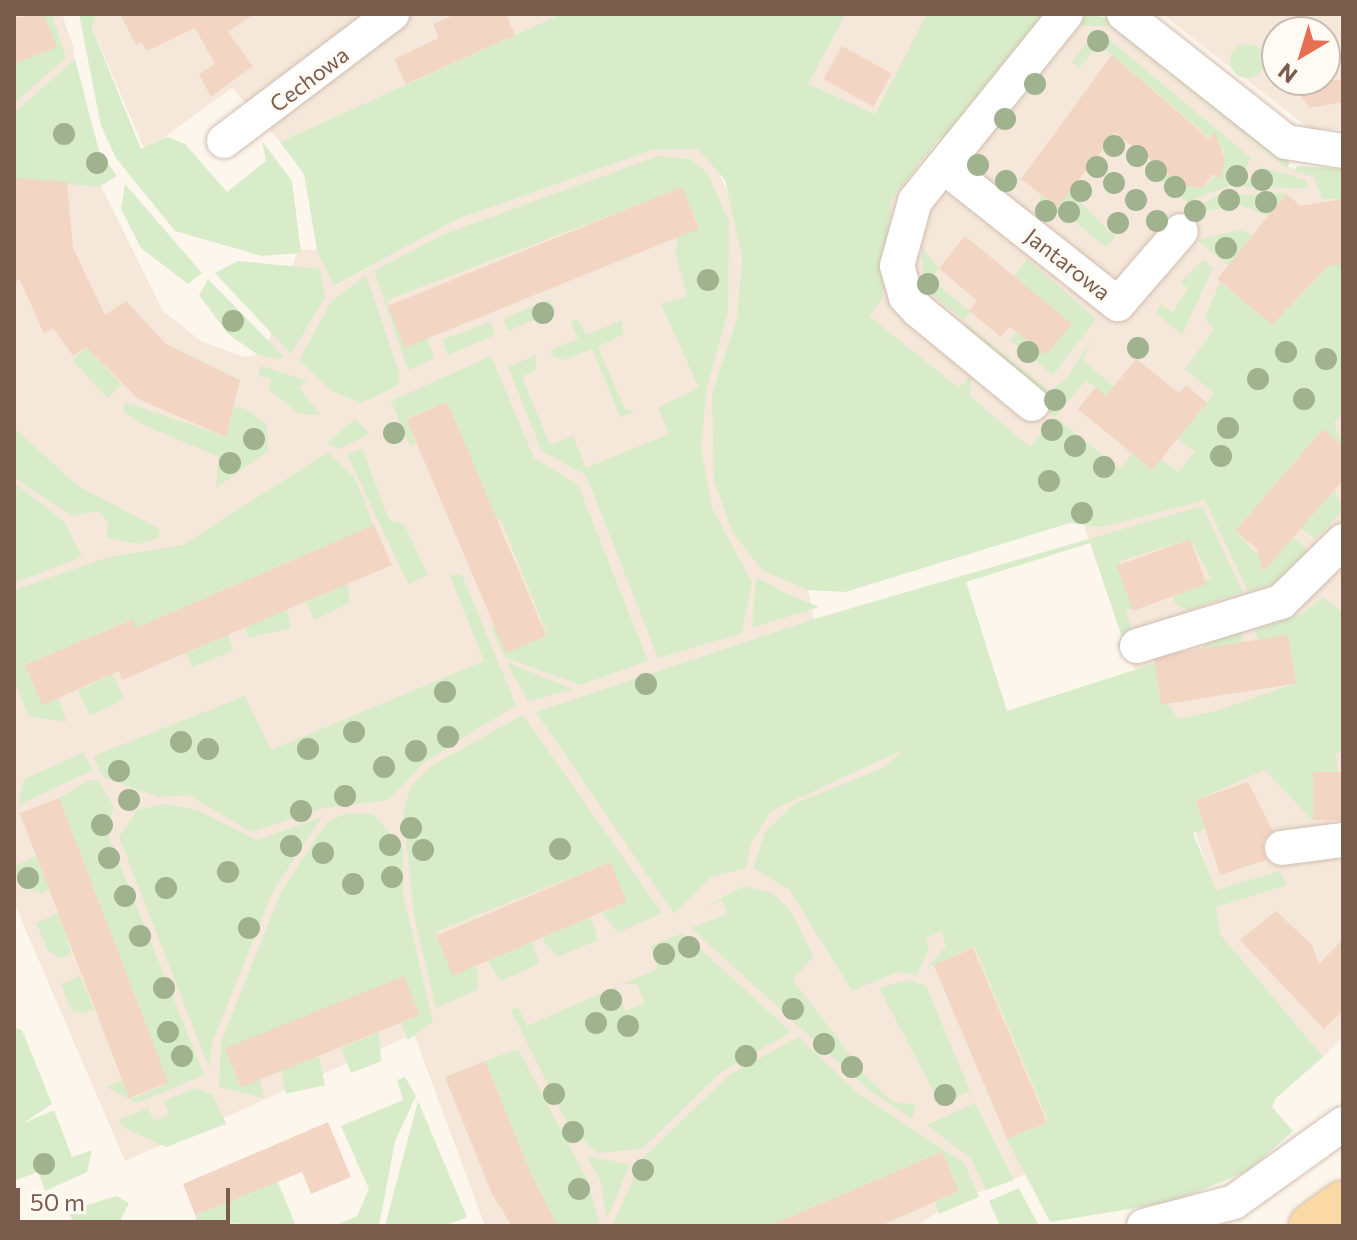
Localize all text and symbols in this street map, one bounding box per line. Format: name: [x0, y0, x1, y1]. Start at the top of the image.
north arrow: [1261, 16, 1341, 96]
street label: Cechowa: [264, 41, 354, 117]
text: N: [1272, 58, 1302, 89]
street label: Jantarowa: [1020, 222, 1116, 306]
scale bar: [20, 1172, 234, 1222]
text: 50 m: [30, 1187, 85, 1216]

